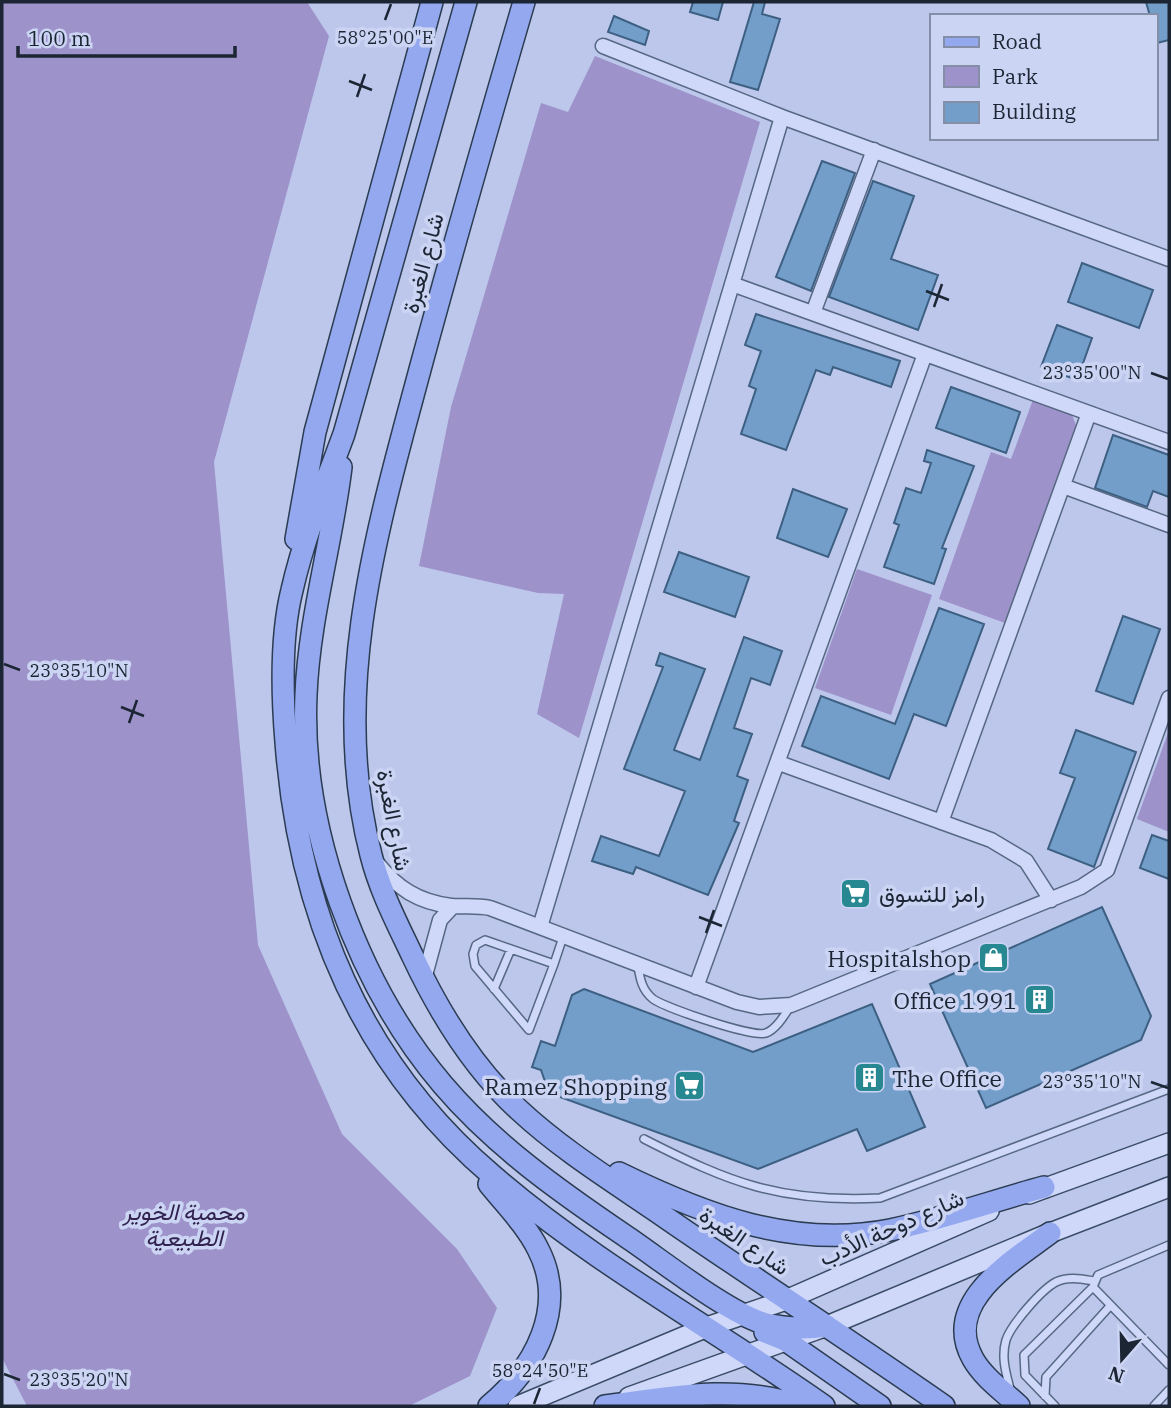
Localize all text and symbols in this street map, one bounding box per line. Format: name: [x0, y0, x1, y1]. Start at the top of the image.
scale bar: [18, 14, 234, 58]
legend: [930, 14, 1157, 140]
text: 100 m: [28, 24, 91, 52]
text: 58°25'00"E: [337, 26, 433, 49]
text: Road: [992, 27, 1042, 55]
text: Park: [992, 62, 1039, 90]
text: Building: [992, 97, 1077, 125]
street label: شارع الغبرة: [394, 210, 452, 317]
text: 23°35'00"N: [1043, 361, 1142, 384]
text: 23°35'10"N: [30, 659, 129, 682]
street label: شارع الغبرة: [369, 767, 420, 874]
supermarket icon: رامز للتسوق: [839, 876, 873, 910]
place label: رامز للتسوق: [879, 878, 985, 909]
shop icon: Hospitalshop: [977, 941, 1011, 975]
place label: Hospitalshop: [827, 943, 971, 973]
building icon: Office 1991: [1023, 983, 1057, 1017]
place label: Office 1991: [894, 985, 1017, 1015]
building icon: The Office: [852, 1061, 886, 1095]
place label: The Office: [892, 1063, 1002, 1093]
supermarket icon: Ramez Shopping: [673, 1069, 707, 1103]
text: 23°35'10"N: [1043, 1070, 1142, 1093]
place label: Ramez Shopping: [484, 1071, 667, 1101]
street label: شارع دوحة الأدب: [814, 1182, 969, 1274]
park label: محمية الخوير الطبيعية: [122, 1196, 245, 1252]
street label: شارع الغبرة: [693, 1199, 796, 1283]
north arrow: [1087, 1324, 1157, 1394]
text: 58°24'50"E: [492, 1359, 588, 1382]
text: N: [1105, 1361, 1127, 1389]
text: 23°35'20"N: [30, 1368, 129, 1391]

